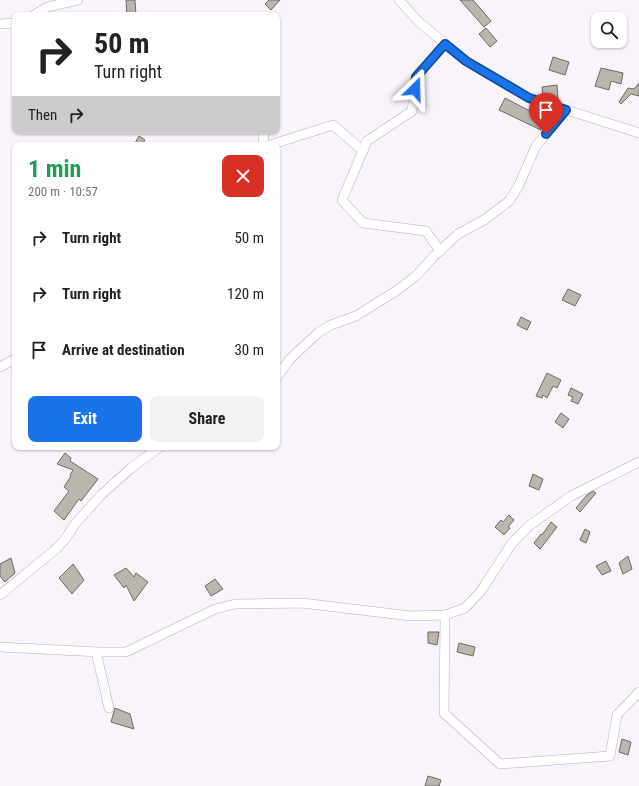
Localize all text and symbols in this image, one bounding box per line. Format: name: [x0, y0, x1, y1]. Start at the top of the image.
map controls: [591, 12, 627, 48]
button: search: [591, 12, 627, 48]
text: 50 m: [94, 27, 150, 60]
icon: right: [28, 28, 80, 80]
text: Turn right: [94, 61, 162, 82]
position arrow: [394, 68, 436, 110]
pin: [529, 93, 563, 134]
icon: arrive: [535, 99, 557, 121]
icon: right: [65, 104, 87, 126]
text: Then: [28, 106, 57, 124]
text: 1 min: [28, 155, 81, 183]
button: close: [222, 155, 264, 197]
text: 200 m · 10:57: [28, 184, 98, 199]
icon: right: [28, 227, 50, 249]
text: Turn right: [62, 229, 121, 247]
text: 50 m: [234, 229, 264, 247]
icon: right: [28, 283, 50, 305]
text: Turn right: [62, 285, 121, 303]
text: 120 m: [227, 285, 264, 303]
icon: arrive: [28, 339, 50, 361]
text: Arrive at destination: [62, 341, 185, 359]
text: 30 m: [234, 341, 264, 359]
button: Exit: [28, 396, 142, 442]
button: Share: [150, 396, 264, 442]

